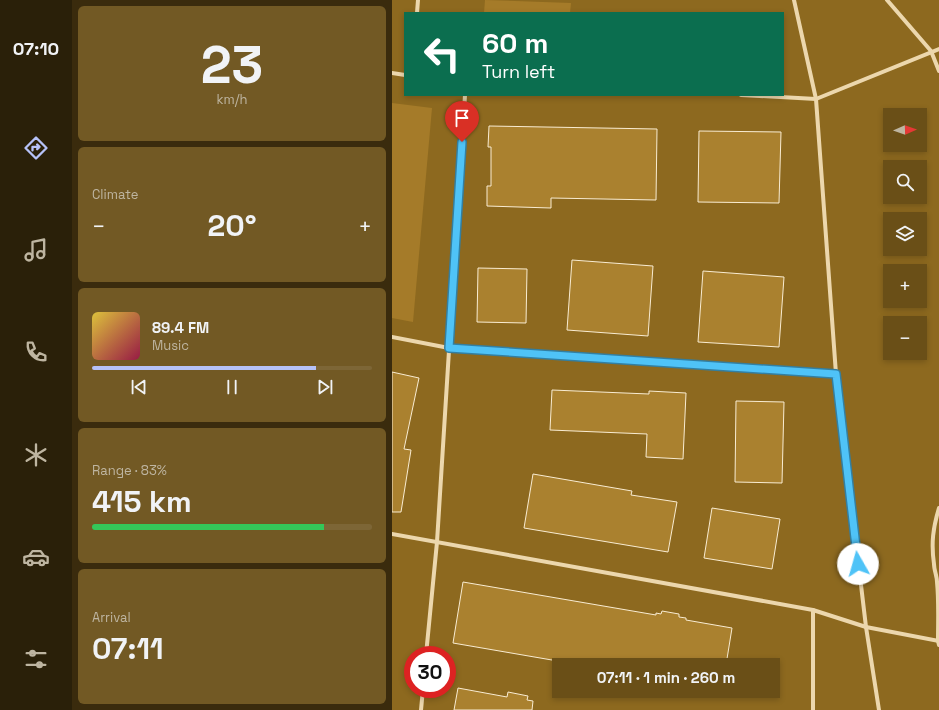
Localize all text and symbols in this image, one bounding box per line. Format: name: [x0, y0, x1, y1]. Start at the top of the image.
text: 60 m: [482, 25, 548, 61]
icon: left: [416, 28, 468, 80]
text: 23: [201, 32, 263, 98]
text: 07:10: [13, 37, 59, 60]
text: Turn left: [482, 60, 555, 83]
text: km/h: [217, 91, 247, 108]
pin: [445, 101, 479, 142]
icon: arrive: [451, 107, 473, 129]
north arrow: [883, 108, 927, 152]
map controls: [883, 108, 927, 360]
icon: directions: [22, 134, 50, 162]
button: search: [883, 160, 927, 204]
text: Climate: [92, 186, 138, 203]
text: 20°: [207, 206, 257, 245]
text: −: [92, 212, 106, 240]
text: +: [358, 212, 372, 240]
button: layers: [883, 212, 927, 256]
icon: music: [22, 236, 50, 264]
button: +: [883, 264, 927, 308]
button: −: [883, 316, 927, 360]
text: 89.4 FM: [152, 318, 209, 337]
text: Music: [152, 337, 189, 354]
icon: phone: [22, 338, 50, 366]
icon: previous: [128, 376, 150, 398]
icon: pause: [221, 376, 243, 398]
icon: next: [314, 376, 336, 398]
icon: climate: [22, 441, 50, 469]
text: Range · 83%: [92, 462, 167, 479]
text: 415 km: [92, 482, 192, 521]
icon: car: [22, 543, 50, 571]
position arrow: [837, 543, 879, 585]
text: Arrival: [92, 609, 131, 626]
text: 07:11: [92, 629, 164, 668]
icon: filters: [22, 645, 50, 673]
speed limit sign: 30: [404, 646, 456, 698]
text: 07:11 · 1 min · 260 m: [597, 668, 735, 687]

